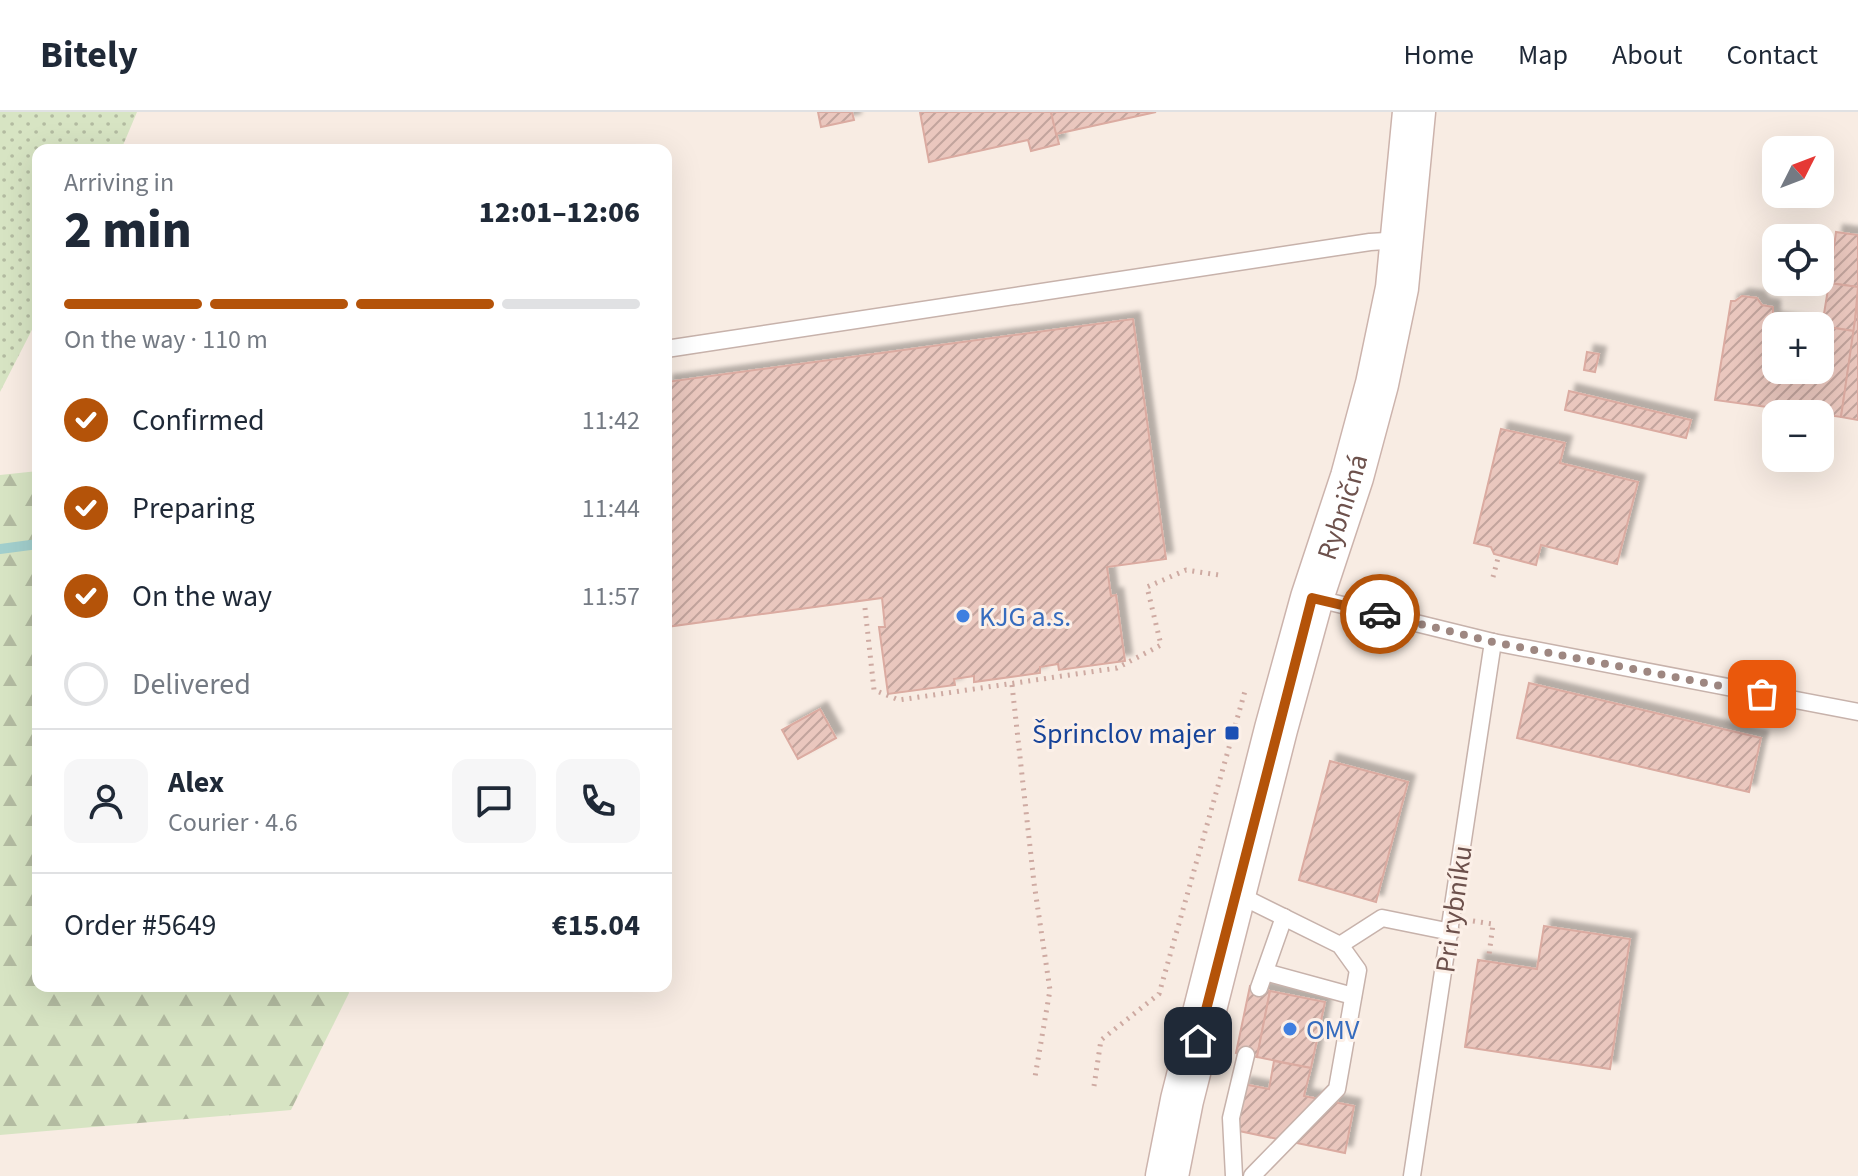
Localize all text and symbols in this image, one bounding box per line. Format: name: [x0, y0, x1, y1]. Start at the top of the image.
text: Bitely: [40, 28, 138, 82]
text: Home: [1403, 35, 1474, 75]
text: Map: [1518, 35, 1568, 75]
text: About: [1612, 35, 1683, 75]
text: Contact: [1727, 35, 1818, 75]
north arrow: [1762, 136, 1834, 208]
map controls: [1762, 136, 1834, 472]
text: Arriving in: [64, 164, 174, 201]
text: 12:01–12:06: [479, 191, 640, 234]
text: 2 min: [64, 194, 192, 268]
button: locate: [1762, 224, 1834, 296]
button: +: [1762, 312, 1834, 384]
text: On the way · 110 m: [64, 321, 268, 358]
icon: check: [64, 398, 108, 442]
text: Confirmed: [132, 399, 265, 442]
button: −: [1762, 400, 1834, 472]
text: 11:42: [582, 402, 640, 439]
street label: Rybničná: [1307, 450, 1378, 565]
icon: check: [64, 486, 108, 530]
text: Preparing: [132, 487, 255, 530]
text: 11:44: [582, 490, 640, 527]
icon: check: [64, 574, 108, 618]
courier: [1340, 574, 1420, 654]
text: On the way: [132, 575, 272, 618]
text: 11:57: [582, 578, 640, 615]
icon: car: [1358, 592, 1402, 636]
place label: KJG a.s.: [979, 597, 1071, 637]
marker: KJG a.s.: [954, 607, 972, 625]
pin: [1728, 660, 1796, 728]
text: Delivered: [132, 663, 251, 706]
icon: bag: [1740, 672, 1784, 716]
place label: Šprinclov majer: [1032, 714, 1216, 754]
marker: Šprinclov majer: [1223, 724, 1241, 742]
button: person: [64, 759, 148, 843]
button: chat: [452, 759, 536, 843]
button: phone: [556, 759, 640, 843]
text: Alex: [168, 761, 224, 804]
text: Courier · 4.6: [168, 804, 298, 841]
street label: Pri rybníku: [1425, 843, 1483, 975]
text: Order #5649: [64, 904, 217, 947]
text: €15.04: [552, 904, 640, 947]
pin: [1164, 1007, 1232, 1075]
place label: OMV: [1306, 1010, 1360, 1050]
icon: home: [1176, 1019, 1220, 1063]
marker: OMV: [1281, 1020, 1299, 1038]

